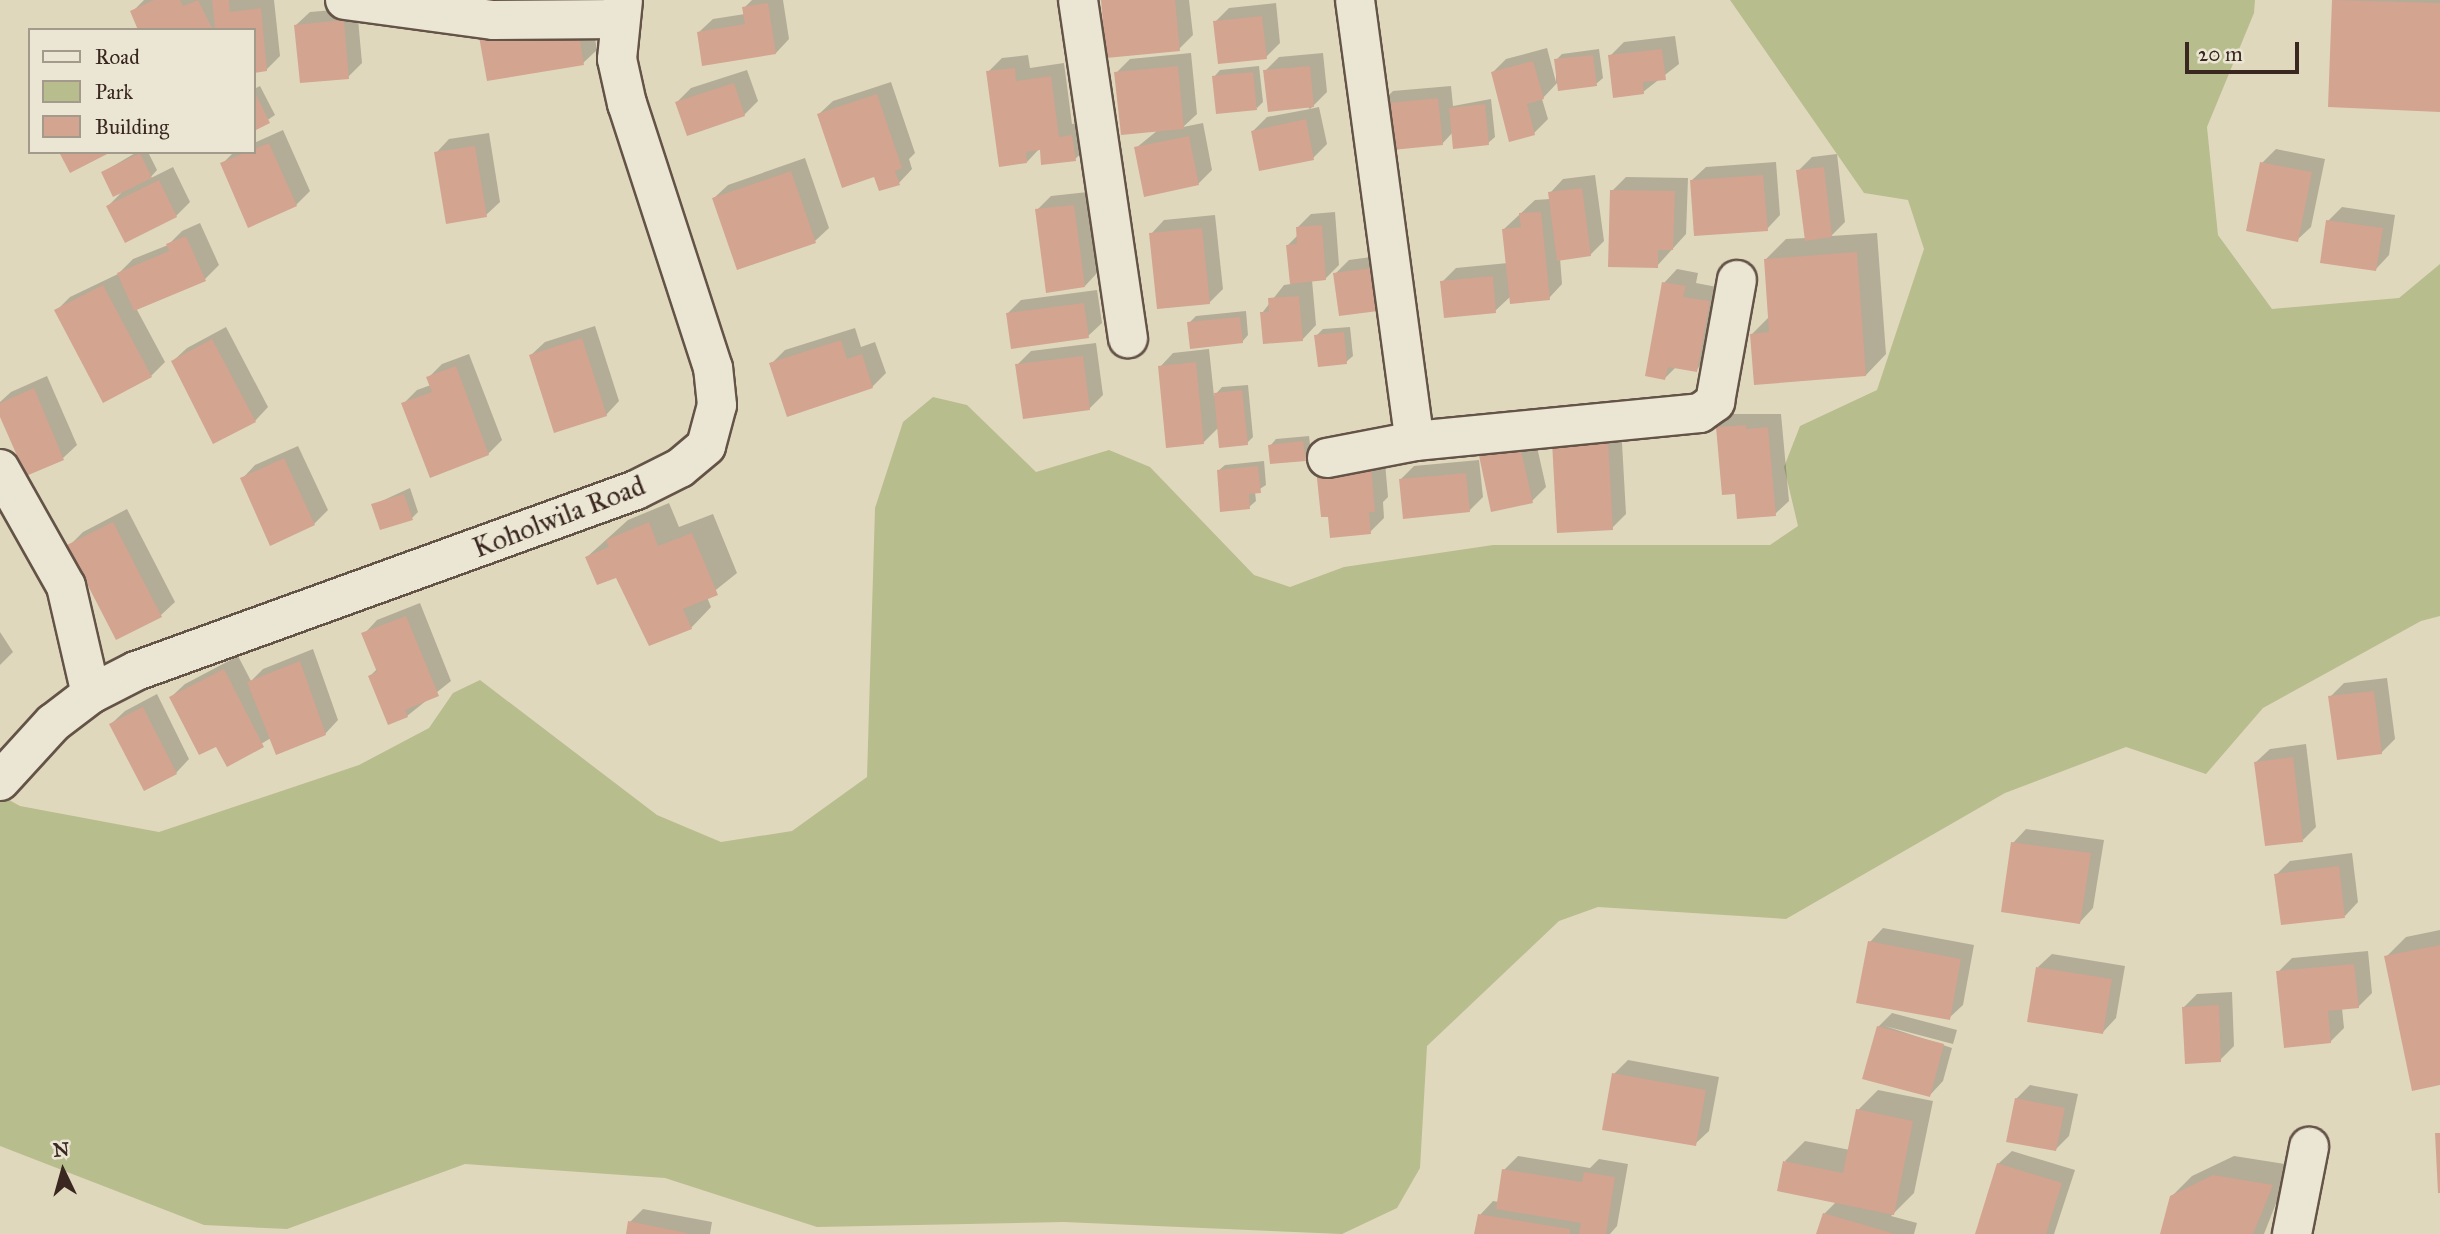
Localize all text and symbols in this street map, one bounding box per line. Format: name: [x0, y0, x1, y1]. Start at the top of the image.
legend: [28, 28, 256, 154]
scale bar: [2188, 28, 2302, 72]
text: 20 m: [2198, 41, 2243, 67]
text: Road: [95, 44, 140, 70]
text: Park: [95, 79, 133, 105]
text: Building: [95, 114, 169, 140]
street label: Koholwila Road: [468, 469, 650, 565]
north arrow: [28, 1136, 98, 1206]
text: N: [52, 1137, 70, 1162]

